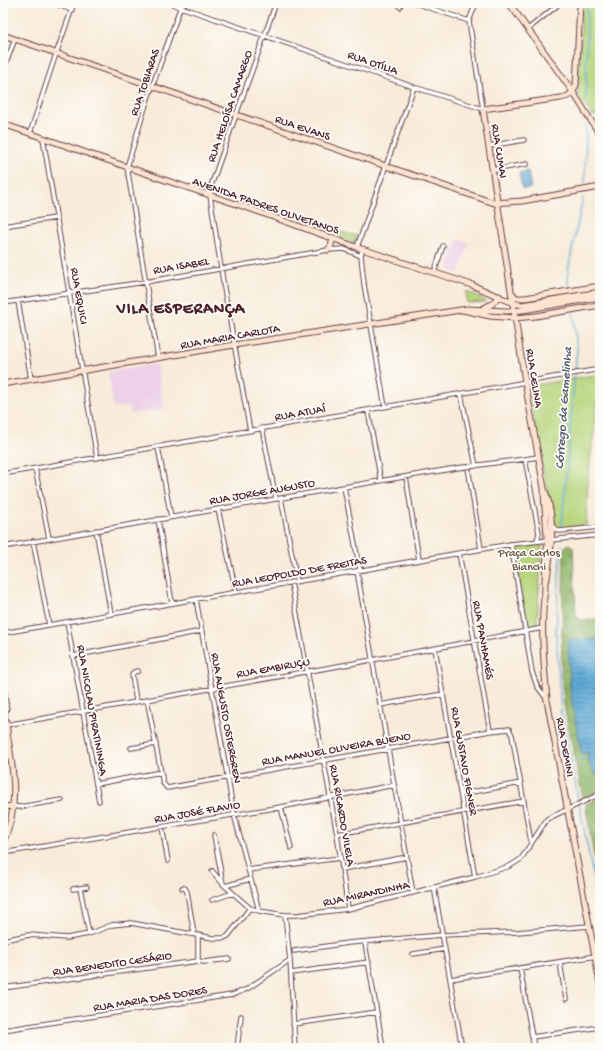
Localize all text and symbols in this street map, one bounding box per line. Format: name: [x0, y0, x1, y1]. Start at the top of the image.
street label: RUA TOBIARAS: [128, 47, 164, 118]
street label: RUA HELOÍSA CAMARGO: [205, 49, 257, 164]
street label: RUA OTÍLIA: [345, 49, 400, 79]
street label: RUA EVANS: [273, 113, 332, 145]
street label: RUA CUMAI: [487, 123, 509, 180]
street label: AVENIDA PADRES OLIVETANOS: [190, 175, 341, 239]
street label: RUA ISABEL: [152, 255, 211, 279]
street label: RUA EQUICI: [66, 267, 90, 326]
district label: VILA ESPERANÇA: [116, 301, 246, 320]
street label: RUA MARIA CARLOTA: [179, 322, 282, 354]
water label: Córrego da Gamelinha: [553, 346, 576, 470]
street label: RUA CELINA: [521, 348, 545, 410]
street label: RUA ATUAÍ: [274, 403, 327, 425]
street label: RUA JORGE AUGUSTO: [209, 477, 316, 509]
park label: Praça Carlos Bianchi: [497, 547, 560, 575]
street label: RUA LEOPOLDO DE FREITAS: [231, 554, 368, 592]
street label: RUA PANHAMÉS: [468, 600, 496, 681]
street label: RUA NICOLAU PIRATININGA: [73, 644, 110, 778]
street label: RUA AUGUSTO OSTERGREN: [207, 652, 243, 785]
street label: RUA EMBIRUÇU: [235, 656, 311, 682]
street label: RUA GUSTAVO FIGNER: [447, 706, 480, 817]
street label: RUA DEMINI: [552, 716, 576, 778]
street label: RUA MANUEL OLIVEIRA BUENO: [261, 730, 412, 770]
street label: RUA RICARDO VILELA: [325, 763, 357, 868]
street label: RUA JOSÉ FLAVIO: [153, 799, 241, 827]
street label: RUA MIRANDINHA: [322, 879, 412, 911]
street label: RUA BENEDITO CESÁRIO: [52, 950, 173, 980]
street label: RUA MARIA DAS DORES: [92, 984, 209, 1016]

